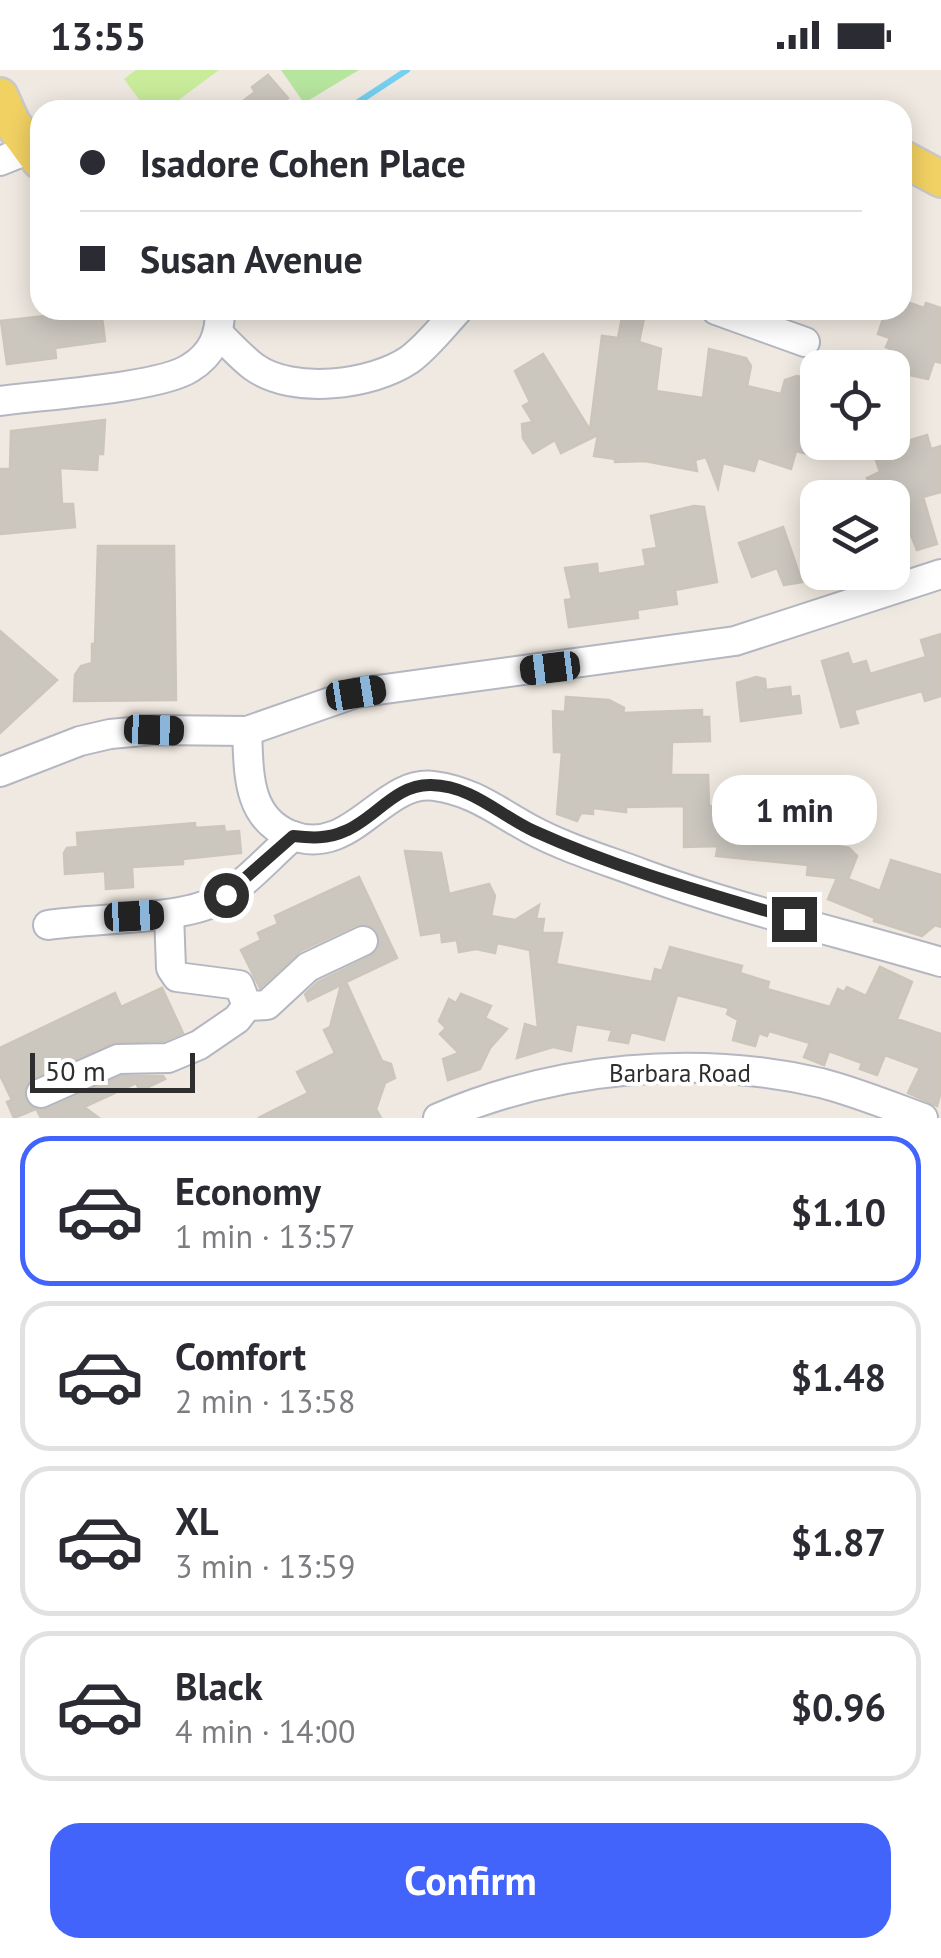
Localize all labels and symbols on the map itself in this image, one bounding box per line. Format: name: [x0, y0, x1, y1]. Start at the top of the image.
car: [518, 649, 582, 687]
car: [324, 673, 388, 713]
car: [123, 714, 185, 746]
callout: 1 min: [712, 774, 876, 844]
route start: [204, 873, 249, 918]
route end: [772, 897, 817, 942]
car: [103, 899, 165, 933]
scale bar: [30, 1048, 195, 1093]
street label: Barbara Road: [609, 1057, 751, 1089]

